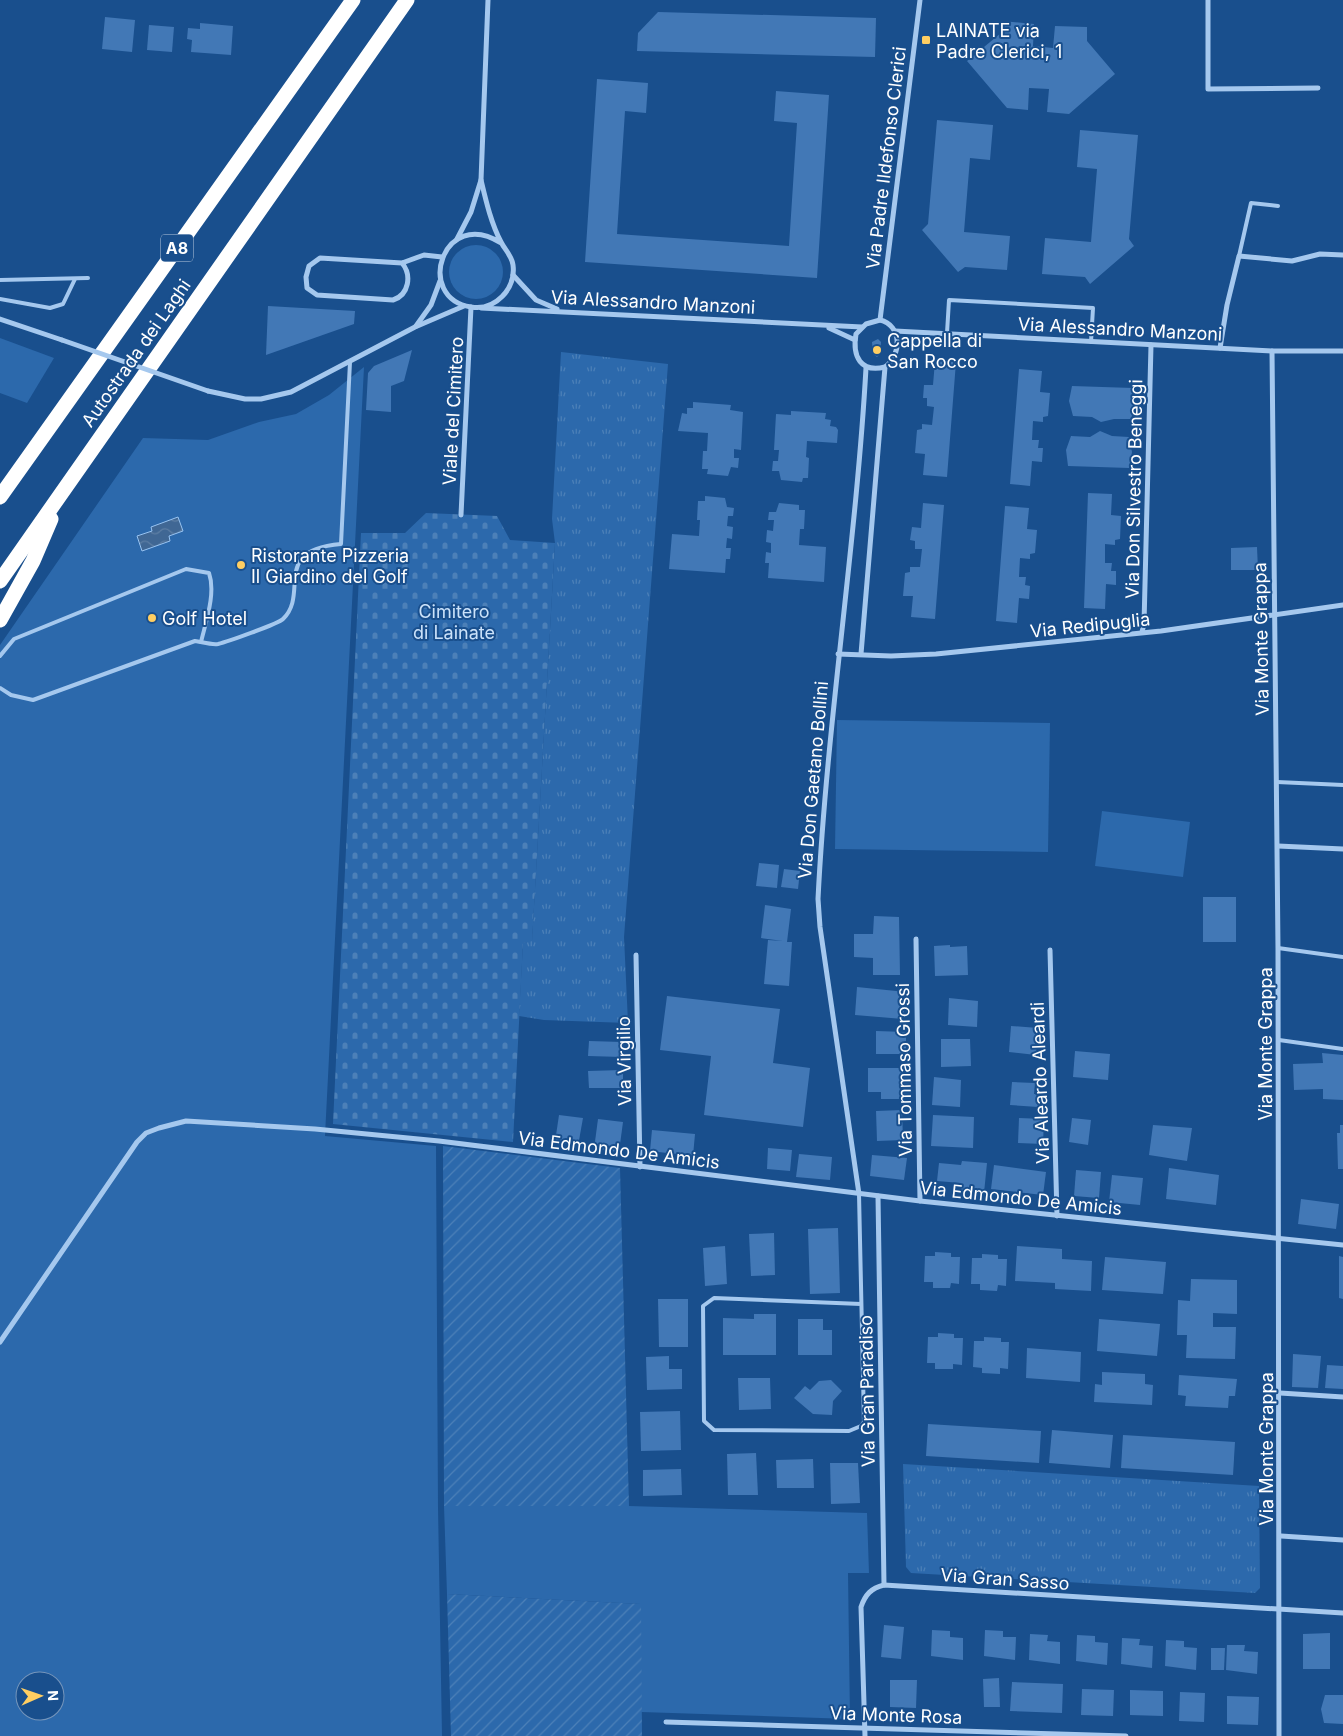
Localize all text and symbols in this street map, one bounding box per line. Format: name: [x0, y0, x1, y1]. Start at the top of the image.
place label: LAINATE via Padre Clerici, 1: [936, 20, 1062, 62]
marker: LAINATE via Padre Clerici, 1: [920, 34, 932, 46]
street label: Via Padre Ildefonso Clerici: [862, 45, 910, 271]
road number: A8: [161, 234, 193, 262]
street label: Autostrada dei Laghi: [77, 275, 195, 431]
street label: Via Alessandro Manzoni: [550, 286, 756, 318]
street label: Via Alessandro Manzoni: [1017, 313, 1223, 345]
place label: Cappella di San Rocco: [887, 330, 982, 372]
street label: Viale del Cimitero: [439, 336, 467, 486]
marker: Cappella di San Rocco: [871, 344, 883, 356]
street label: Via Don Silvestro Beneggi: [1122, 379, 1146, 599]
place label: Ristorante Pizzeria Il Giardino del Golf: [251, 545, 409, 587]
marker: Ristorante Pizzeria Il Giardino del Golf: [235, 559, 247, 571]
street label: Via Monte Grappa: [1249, 562, 1273, 716]
park label: Cimitero di Lainate: [413, 601, 495, 643]
place label: Golf Hotel: [162, 608, 247, 629]
street label: Via Redipuglia: [1029, 608, 1151, 642]
marker: Golf Hotel: [146, 612, 158, 624]
street label: Via Don Gaetano Bollini: [794, 680, 832, 880]
street label: Via Monte Grappa: [1255, 967, 1276, 1121]
street label: Via Tommaso Grossi: [892, 983, 916, 1157]
street label: Via Aleardo Aleardi: [1027, 1002, 1053, 1164]
street label: Via Virgilio: [613, 1016, 635, 1106]
street label: Via Edmondo De Amicis: [517, 1127, 721, 1173]
street label: Via Edmondo De Amicis: [919, 1177, 1123, 1219]
street label: Via Gran Paradiso: [855, 1315, 879, 1467]
street label: Via Monte Grappa: [1256, 1372, 1277, 1526]
street label: Via Gran Sasso: [940, 1564, 1070, 1594]
north arrow: [15, 1671, 65, 1721]
text: N: [45, 1690, 62, 1701]
street label: Via Monte Rosa: [829, 1702, 963, 1728]

